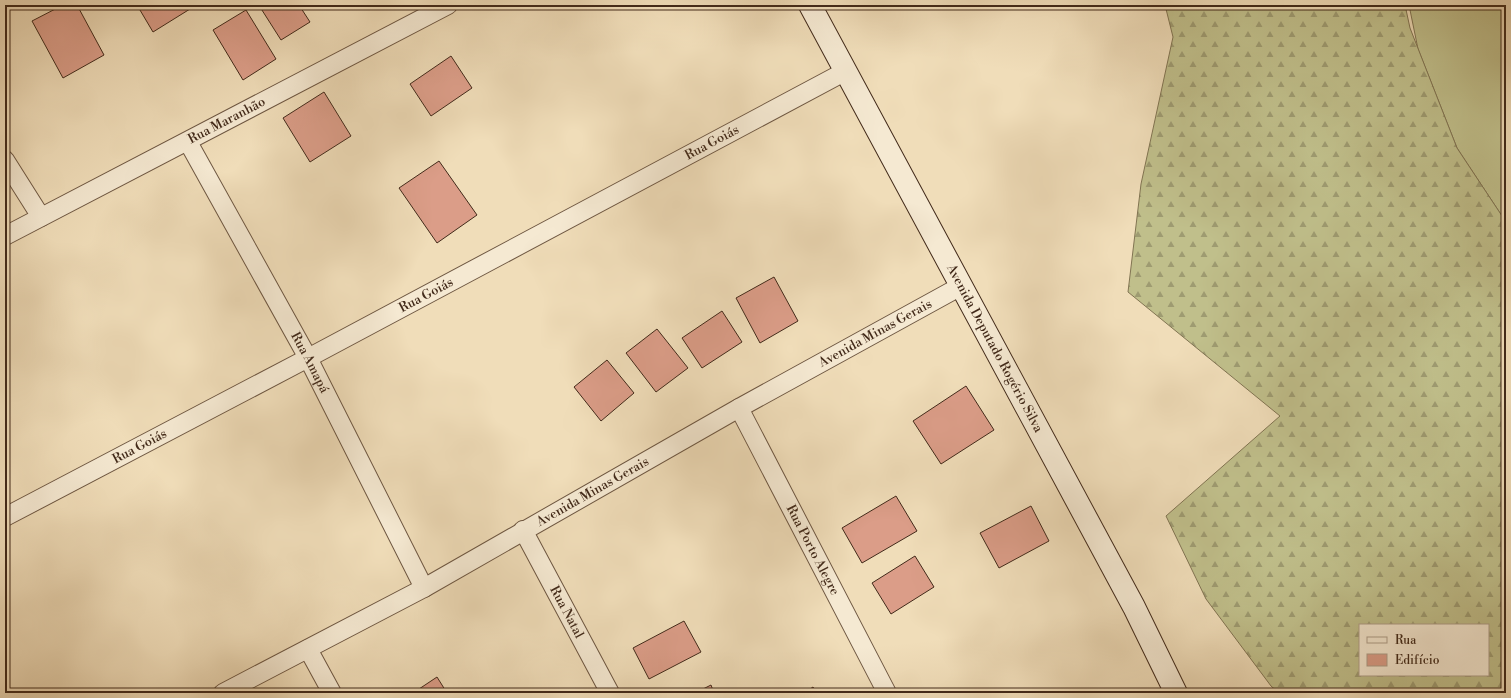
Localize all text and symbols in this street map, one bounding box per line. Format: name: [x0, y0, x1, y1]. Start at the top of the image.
street label: Rua Maranhão: [185, 94, 268, 147]
street label: Rua Goiás: [682, 121, 742, 163]
street label: Avenida Deputado Rogério Silva: [943, 261, 1047, 436]
street label: Rua Goiás: [396, 274, 456, 316]
street label: Avenida Minas Gerais: [815, 295, 935, 371]
street label: Rua Amapá: [287, 329, 333, 396]
street label: Rua Goiás: [110, 425, 170, 467]
street label: Avenida Minas Gerais: [533, 453, 652, 531]
street label: Rua Porto Alegre: [783, 502, 843, 598]
street label: Rua Natal: [546, 583, 587, 641]
legend: [1359, 624, 1489, 676]
text: Rua: [1395, 633, 1417, 648]
text: Edifício: [1395, 653, 1440, 668]

